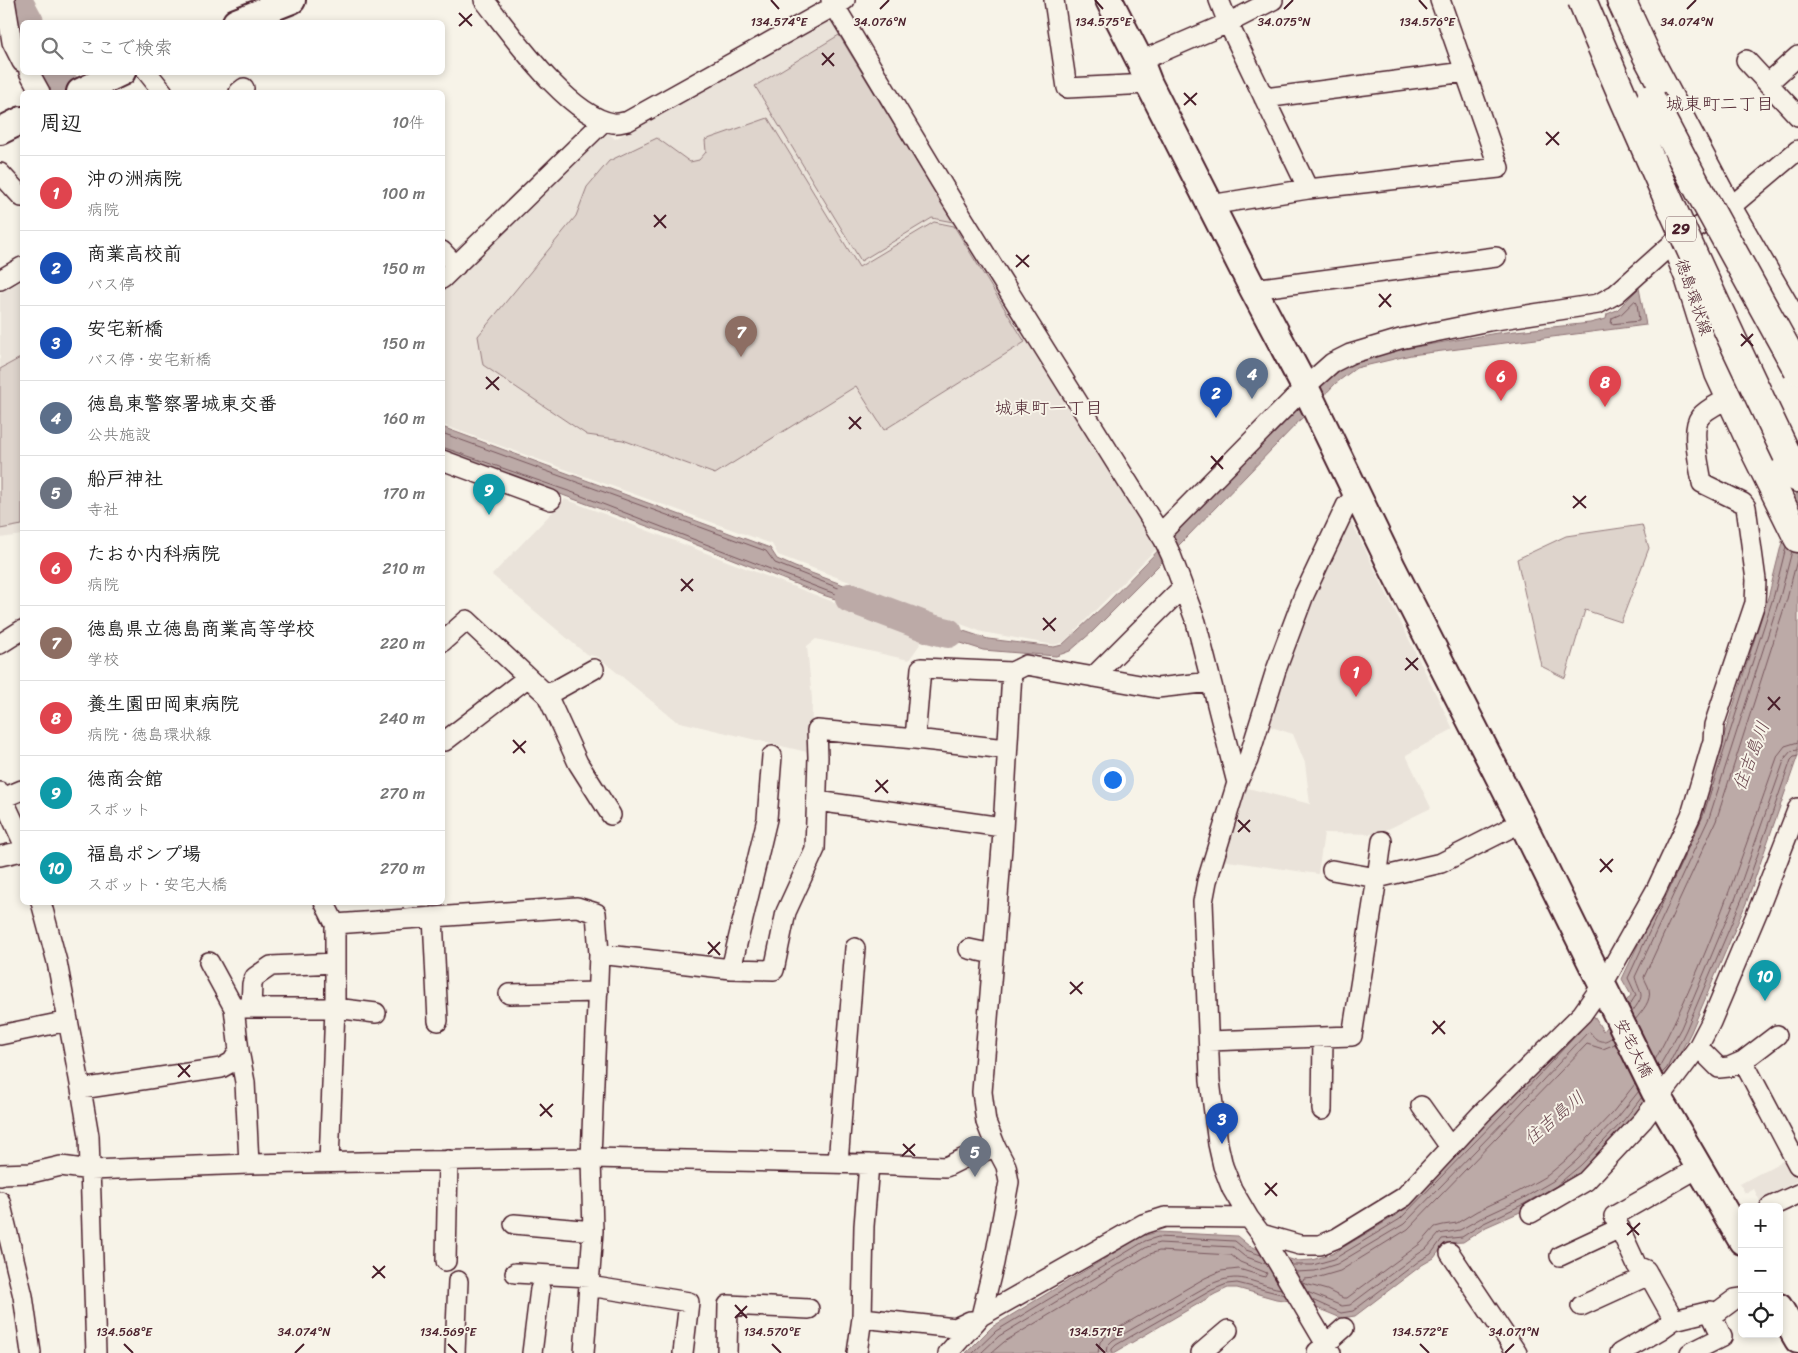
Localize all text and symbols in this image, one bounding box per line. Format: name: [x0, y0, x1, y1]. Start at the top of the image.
text: 134.574°E: [751, 11, 809, 33]
text: 34.076°N: [854, 11, 907, 33]
text: 134.575°E: [1075, 11, 1132, 33]
text: 34.075°N: [1258, 11, 1311, 33]
text: 134.576°E: [1399, 11, 1456, 33]
text: 34.074°N: [1660, 11, 1714, 33]
search box: [20, 20, 445, 75]
text: ここで検索: [78, 31, 173, 64]
icon: search: [38, 34, 66, 62]
district label: 城東町二丁目: [1666, 88, 1774, 120]
text: 周辺: [40, 104, 82, 142]
text: 10件: [392, 108, 425, 137]
text: 沖の洲病院: [87, 162, 182, 195]
text: 1: [53, 179, 59, 208]
text: 100 m: [381, 179, 425, 208]
text: 病院: [87, 195, 119, 224]
road number: 29: [1666, 216, 1696, 242]
text: 商業高校前: [87, 237, 182, 270]
text: 2: [51, 254, 61, 283]
text: 150 m: [382, 254, 425, 283]
street label: 徳島環状線: [1667, 254, 1721, 340]
text: バス停: [87, 270, 135, 299]
text: 安宅新橋: [87, 312, 163, 345]
pin: 7: [725, 316, 757, 357]
text: 3: [52, 329, 60, 358]
text: 150 m: [382, 329, 425, 358]
text: バス停 · 安宅新橋: [87, 345, 212, 374]
pin: 4: [1236, 358, 1268, 399]
pin: 6: [1485, 360, 1517, 401]
pin: 8: [1589, 366, 1621, 407]
pin: 2: [1200, 377, 1232, 418]
text: 徳島東警察署城東交番: [87, 387, 277, 420]
district label: 城東町一丁目: [995, 392, 1103, 424]
text: 4: [51, 404, 61, 433]
text: 160 m: [382, 404, 425, 433]
text: 公共施設: [87, 420, 151, 449]
text: 船戸神社: [87, 462, 163, 495]
pin: 9: [473, 474, 505, 515]
text: 5: [51, 479, 61, 508]
text: 170 m: [382, 479, 425, 508]
text: 寺社: [87, 495, 119, 524]
text: たおか内科病院: [87, 537, 220, 570]
text: 6: [51, 554, 61, 583]
text: 210 m: [382, 554, 425, 583]
text: 病院: [87, 570, 119, 599]
text: 徳島県立徳島商業高等学校: [87, 612, 315, 645]
text: 7: [51, 629, 61, 658]
text: 220 m: [380, 629, 425, 658]
text: 学校: [87, 645, 119, 674]
pin: 1: [1340, 656, 1372, 697]
text: 養生園田岡東病院: [87, 687, 239, 720]
text: 8: [51, 704, 61, 733]
text: 240 m: [379, 704, 425, 733]
water label: 住吉島川: [1723, 717, 1779, 795]
text: 病院 · 徳島環状線: [87, 720, 212, 749]
text: 徳商会館: [87, 762, 163, 795]
your location: [1100, 767, 1126, 793]
text: 9: [51, 779, 61, 808]
text: 270 m: [380, 779, 425, 808]
text: スポット: [87, 795, 151, 824]
text: 福島ポンプ場: [87, 837, 201, 870]
text: 10: [48, 854, 64, 883]
text: 270 m: [380, 854, 425, 883]
text: スポット · 安宅大橋: [87, 870, 228, 899]
pin: 10: [1749, 960, 1781, 1001]
street label: 安宅大橋: [1607, 1013, 1661, 1083]
water label: 住吉島川: [1516, 1083, 1592, 1153]
pin: 3: [1206, 1103, 1238, 1144]
pin: 5: [959, 1136, 991, 1177]
map controls: [1738, 1203, 1783, 1338]
button: +: [1738, 1203, 1783, 1248]
button: −: [1738, 1248, 1783, 1293]
button: locate: [1738, 1293, 1783, 1338]
text: 134.568°E: [96, 1321, 153, 1343]
text: 34.074°N: [277, 1321, 331, 1343]
text: 134.569°E: [420, 1321, 477, 1343]
text: 134.570°E: [744, 1321, 802, 1343]
text: 134.571°E: [1069, 1321, 1124, 1343]
text: 134.572°E: [1392, 1321, 1449, 1343]
text: 34.071°N: [1489, 1321, 1540, 1343]

